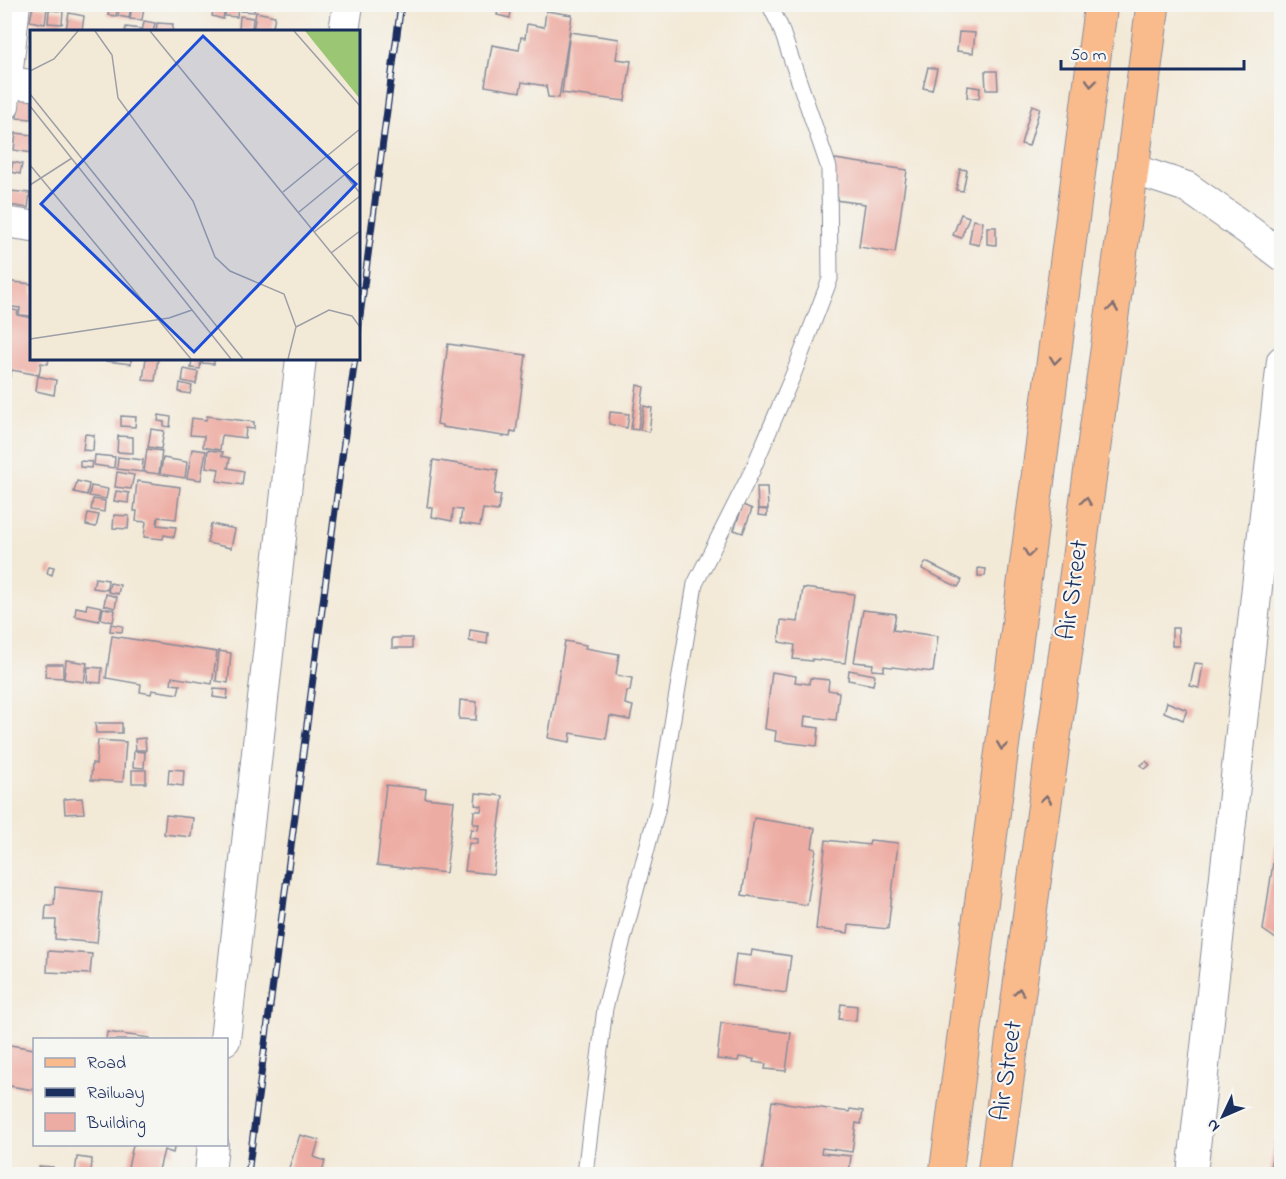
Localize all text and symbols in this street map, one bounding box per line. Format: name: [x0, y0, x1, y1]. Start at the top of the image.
inset map: [30, 30, 360, 360]
scale bar: [1061, 33, 1244, 71]
text: 50 m: [1070, 43, 1107, 69]
one-way arrow: [1085, 79, 1098, 88]
one-way arrow: [1106, 304, 1119, 313]
one-way arrow: [1050, 355, 1062, 365]
one-way arrow: [1080, 497, 1092, 506]
street label: Air Street: [1048, 537, 1100, 643]
one-way arrow: [1023, 549, 1035, 558]
one-way arrow: [996, 742, 1009, 751]
one-way arrow: [1039, 794, 1051, 803]
one-way arrow: [1012, 987, 1025, 996]
street label: Air Street: [982, 1018, 1034, 1124]
legend: [33, 1038, 228, 1146]
text: Road: [87, 1051, 126, 1077]
text: Railway: [87, 1081, 144, 1107]
north arrow: [1193, 1086, 1253, 1146]
text: Building: [86, 1111, 146, 1138]
text: N: [1201, 1113, 1226, 1137]

